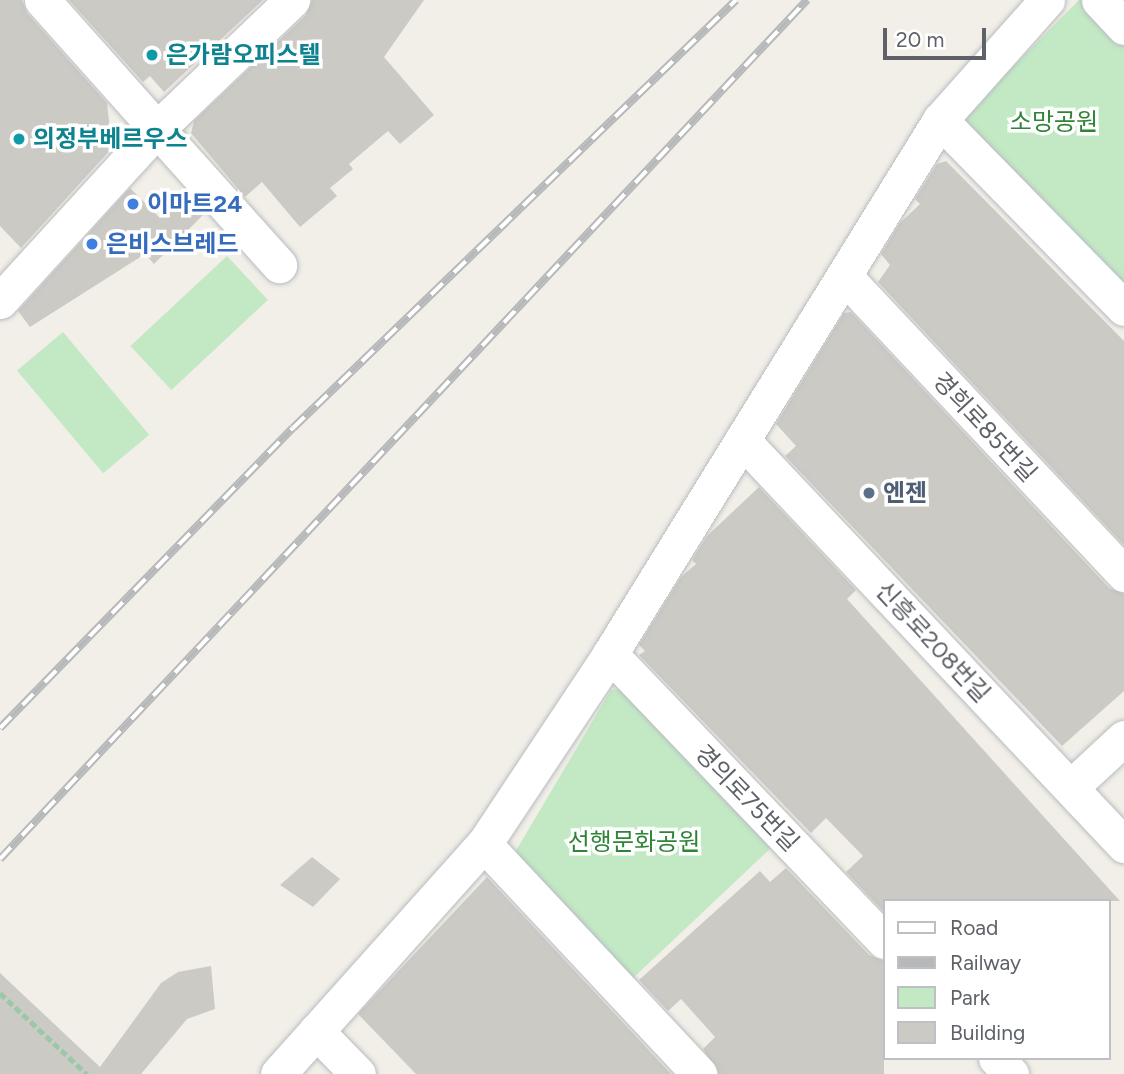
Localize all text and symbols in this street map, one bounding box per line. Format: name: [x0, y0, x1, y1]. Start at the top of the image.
scale bar: [886, 14, 989, 58]
text: 20 m: [896, 27, 944, 52]
place label: 은가람오피스텔: [166, 41, 321, 69]
marker: 은가람오피스텔: [144, 47, 160, 63]
park label: 소망공원: [1010, 108, 1098, 136]
place label: 의정부베르우스: [33, 125, 188, 153]
marker: 의정부베르우스: [11, 131, 27, 147]
place label: 이마트24: [147, 190, 242, 218]
marker: 이마트24: [125, 196, 141, 212]
place label: 은비스브레드: [106, 230, 238, 258]
marker: 은비스브레드: [84, 236, 100, 252]
street label: 경희로85번길: [927, 366, 1043, 488]
place label: 엔젠: [883, 479, 927, 507]
marker: 엔젠: [861, 485, 877, 501]
street label: 신흥로208번길: [870, 576, 996, 708]
street label: 경의로75번길: [689, 739, 805, 857]
park label: 선행문화공원: [568, 828, 700, 856]
legend: [883, 899, 1110, 1060]
text: Road: [950, 915, 998, 940]
text: Railway: [950, 950, 1021, 975]
text: Park: [950, 985, 990, 1010]
text: Building: [950, 1020, 1025, 1045]

